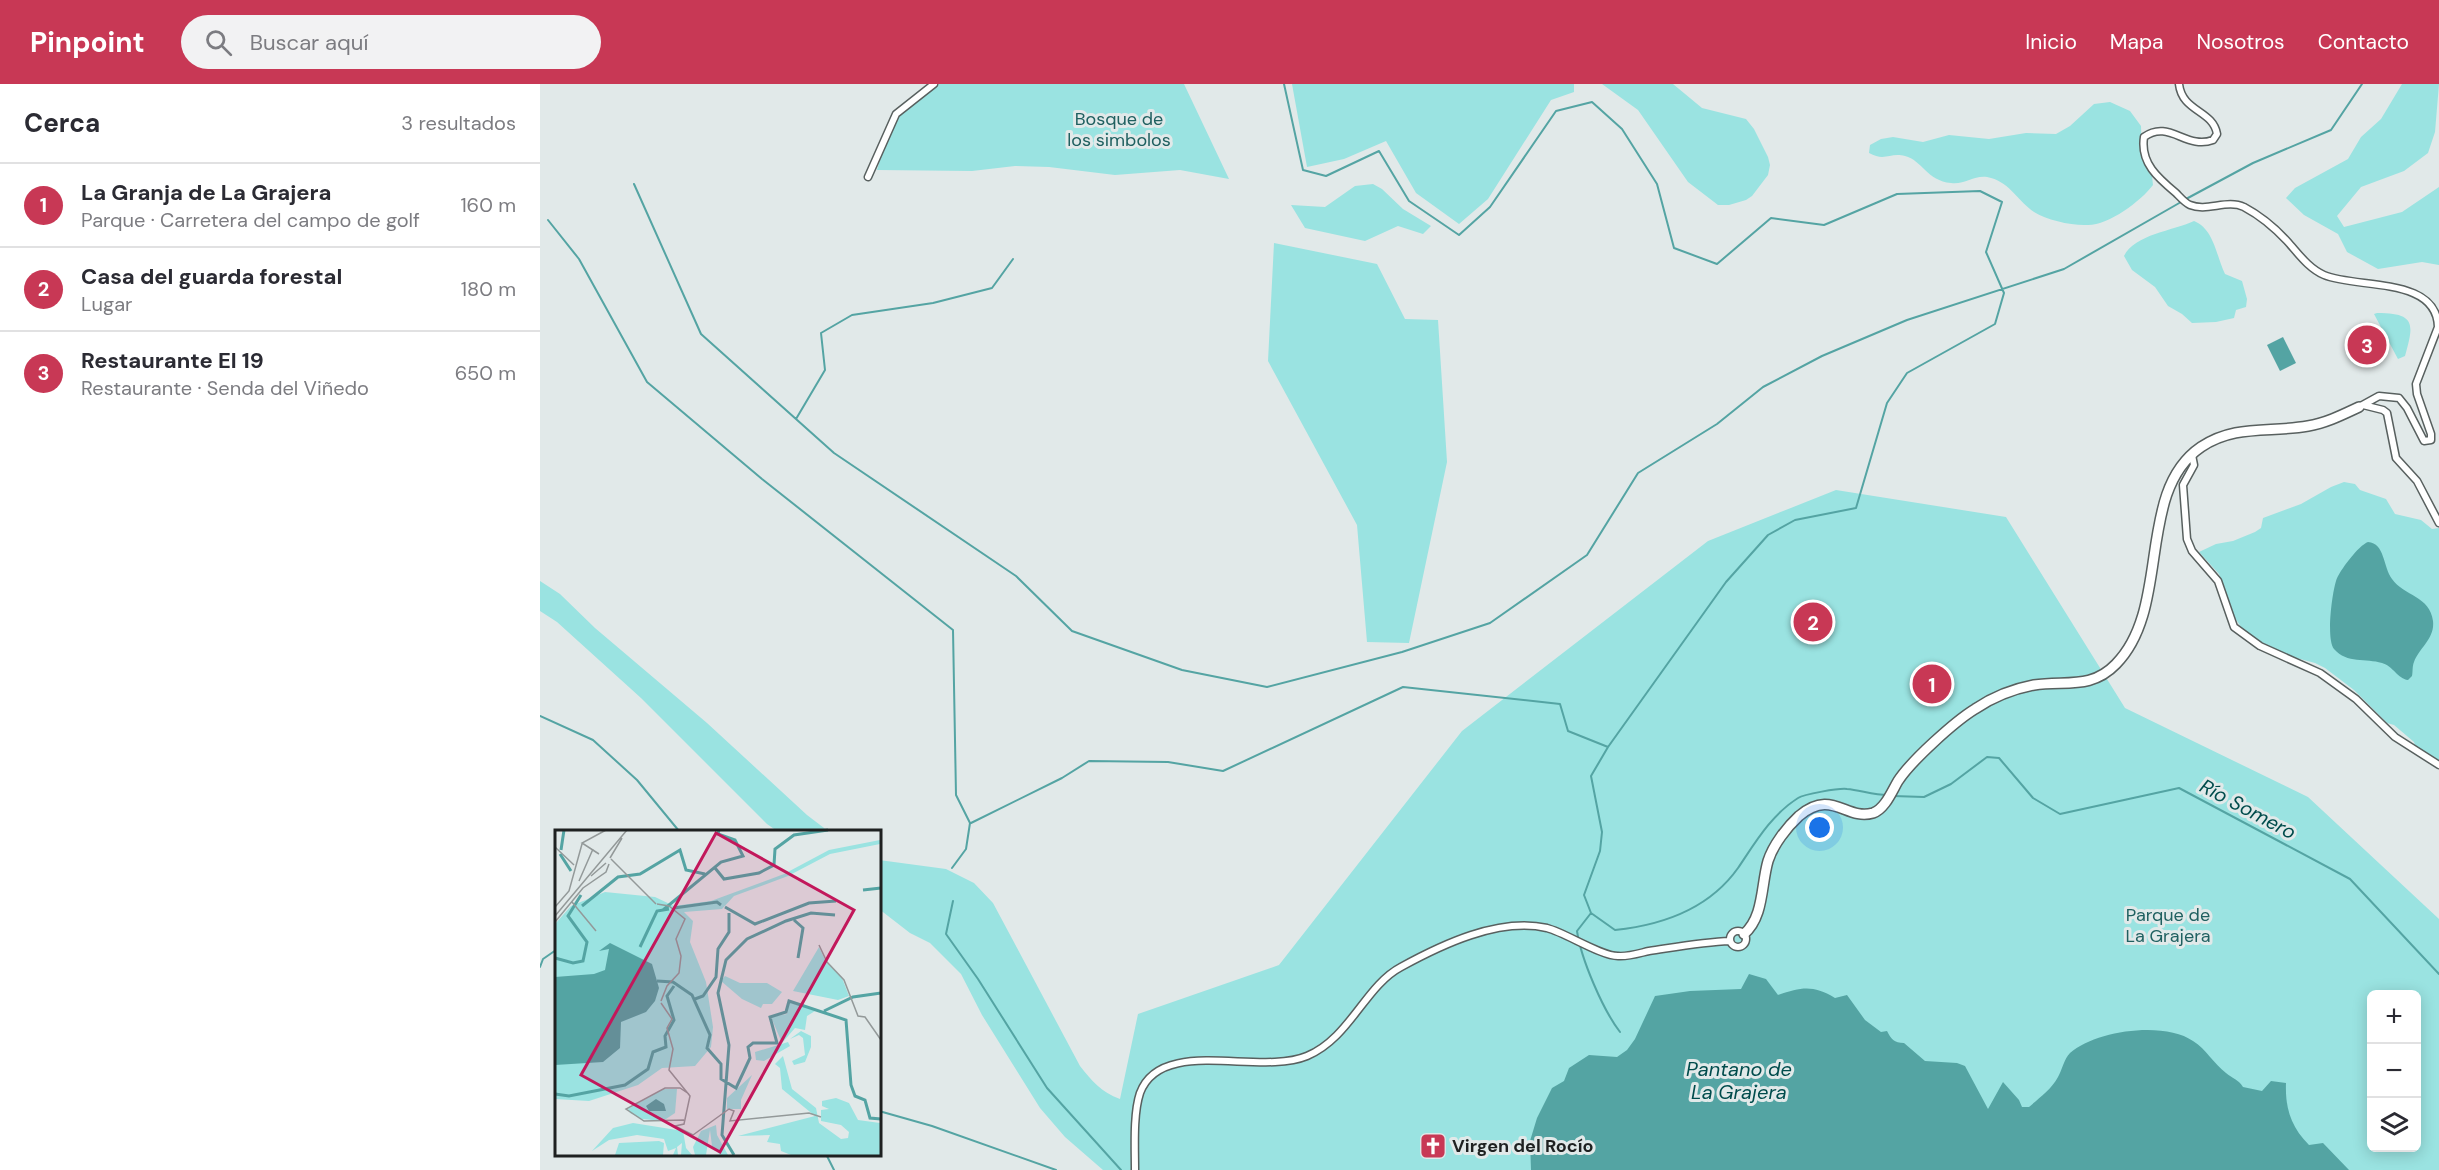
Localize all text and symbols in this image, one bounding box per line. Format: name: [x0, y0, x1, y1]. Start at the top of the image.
search box: [181, 15, 601, 69]
text: Pinpoint: [30, 24, 145, 61]
icon: search: [202, 26, 235, 59]
text: Buscar aquí: [250, 28, 368, 57]
text: Inicio: [2025, 28, 2077, 56]
text: Mapa: [2110, 28, 2164, 56]
text: Nosotros: [2197, 28, 2285, 56]
text: Contacto: [2318, 28, 2409, 56]
text: Cerca: [24, 106, 100, 140]
park label: Bosque de los simbolos: [1067, 107, 1171, 152]
text: 3 resultados: [401, 110, 516, 136]
text: La Granja de La Grajera: [81, 178, 331, 207]
text: 1: [40, 192, 47, 218]
text: 160 m: [460, 192, 516, 218]
text: Parque · Carretera del campo de golf: [81, 207, 420, 233]
text: Casa del guarda forestal: [81, 262, 342, 291]
text: 2: [38, 276, 49, 302]
text: 180 m: [461, 276, 516, 302]
text: Lugar: [81, 291, 132, 317]
pin: 3: [2348, 322, 2386, 368]
text: Restaurante El 19: [81, 346, 264, 375]
text: 3: [37, 360, 50, 386]
text: 650 m: [455, 360, 516, 386]
text: Restaurante · Senda del Viñedo: [81, 375, 369, 401]
pin: 2: [1794, 600, 1832, 644]
pin: 1: [1912, 662, 1952, 706]
water label: Río Somero: [2195, 773, 2301, 845]
your location: [1805, 813, 1834, 842]
inset map: [555, 830, 880, 1155]
park label: Parque de La Grajera: [2125, 903, 2211, 948]
map controls: [2367, 990, 2421, 1152]
button: +: [2367, 990, 2421, 1044]
button: −: [2367, 1044, 2421, 1098]
water label: Pantano de La Grajera: [1686, 1056, 1792, 1105]
button: layers: [2367, 1098, 2421, 1152]
church icon: Virgen del Rocío: [1418, 1131, 1448, 1161]
place label: Virgen del Rocío: [1452, 1134, 1594, 1158]

